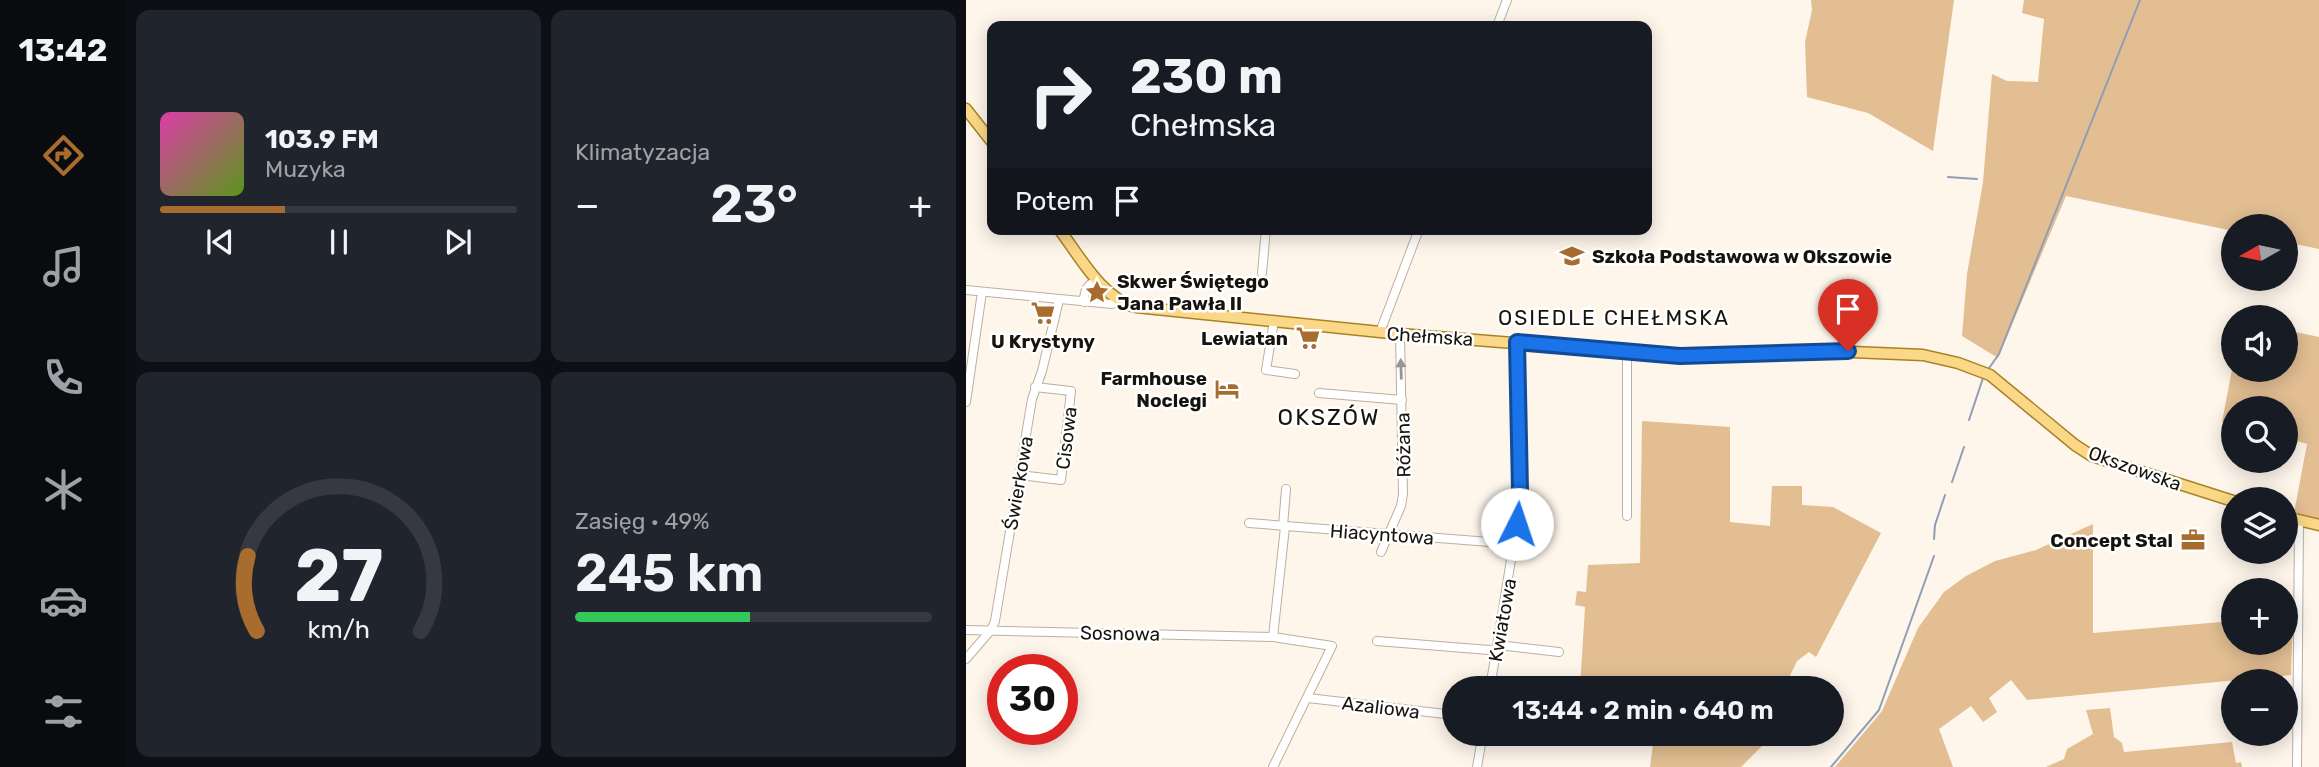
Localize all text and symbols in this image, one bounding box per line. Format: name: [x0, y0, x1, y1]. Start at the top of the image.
text: 13:42: [19, 31, 108, 69]
text: 230 m: [1130, 47, 1283, 105]
icon: right: [1015, 49, 1106, 140]
text: Chełmska: [1130, 106, 1276, 144]
text: 103.9 FM: [265, 124, 379, 155]
icon: directions: [39, 131, 88, 180]
text: Klimatyzacja: [575, 138, 710, 166]
text: Muzyka: [265, 155, 346, 183]
text: 23°: [710, 173, 798, 235]
text: −: [575, 182, 600, 228]
text: +: [908, 182, 932, 228]
icon: arrive: [1108, 182, 1146, 220]
text: Potem: [1015, 186, 1094, 217]
north arrow: [2221, 214, 2298, 290]
map controls: [2221, 214, 2298, 746]
icon: previous: [201, 223, 239, 261]
icon: pause: [320, 223, 358, 261]
icon: next: [439, 223, 477, 261]
icon: music: [39, 242, 88, 291]
school or university icon: Szkoła Podstawowa w Okszowie: [1558, 242, 1586, 270]
place label: Szkoła Podstawowa w Okszowie: [1592, 245, 1892, 268]
place label: Skwer Świętego Jana Pawła II: [1117, 270, 1269, 315]
place icon: Skwer Świętego Jana Pawła II: [1083, 278, 1111, 306]
pin: [1818, 279, 1878, 351]
icon: arrive: [1829, 290, 1867, 328]
supermarket icon: U Krystyny: [1029, 299, 1057, 327]
district label: OSIEDLE CHEŁMSKA: [1498, 305, 1730, 330]
button: sound: [2221, 305, 2298, 382]
street label: Chełmska: [1386, 322, 1474, 351]
supermarket icon: Lewiatan: [1294, 324, 1322, 352]
place label: Lewiatan: [1201, 327, 1288, 350]
place label: U Krystyny: [991, 330, 1096, 353]
icon: phone: [39, 353, 88, 402]
one-way arrow: [1396, 358, 1407, 380]
place label: Farmhouse Noclegi: [1100, 367, 1207, 412]
hotel icon: Farmhouse Noclegi: [1213, 375, 1241, 403]
button: search: [2221, 396, 2298, 473]
district label: OKSZÓW: [1278, 403, 1380, 431]
street label: Cisowa: [1051, 405, 1082, 471]
street label: Różana: [1391, 412, 1416, 478]
street label: Świerkowa: [999, 434, 1038, 532]
street label: Okszowska: [2085, 441, 2184, 496]
icon: climate: [39, 465, 88, 514]
position arrow: [1480, 487, 1554, 561]
button: layers: [2221, 487, 2298, 564]
text: Zasięg · 49%: [575, 507, 710, 535]
street label: Hiacyntowa: [1329, 519, 1435, 550]
office icon: Concept Stal: [2179, 526, 2207, 554]
place label: Concept Stal: [2050, 529, 2173, 552]
text: 27: [294, 533, 383, 619]
text: 245 km: [575, 542, 763, 604]
icon: car: [39, 576, 88, 625]
street label: Kwiatowa: [1484, 577, 1521, 664]
button: +: [2221, 578, 2298, 655]
text: km/h: [307, 614, 370, 643]
street label: Sosnowa: [1080, 621, 1160, 646]
speed limit sign: 30: [987, 654, 1078, 745]
button: −: [2221, 669, 2298, 746]
icon: filters: [39, 687, 88, 736]
street label: Azaliowa: [1341, 691, 1421, 724]
text: 13:44 · 2 min · 640 m: [1512, 695, 1774, 726]

